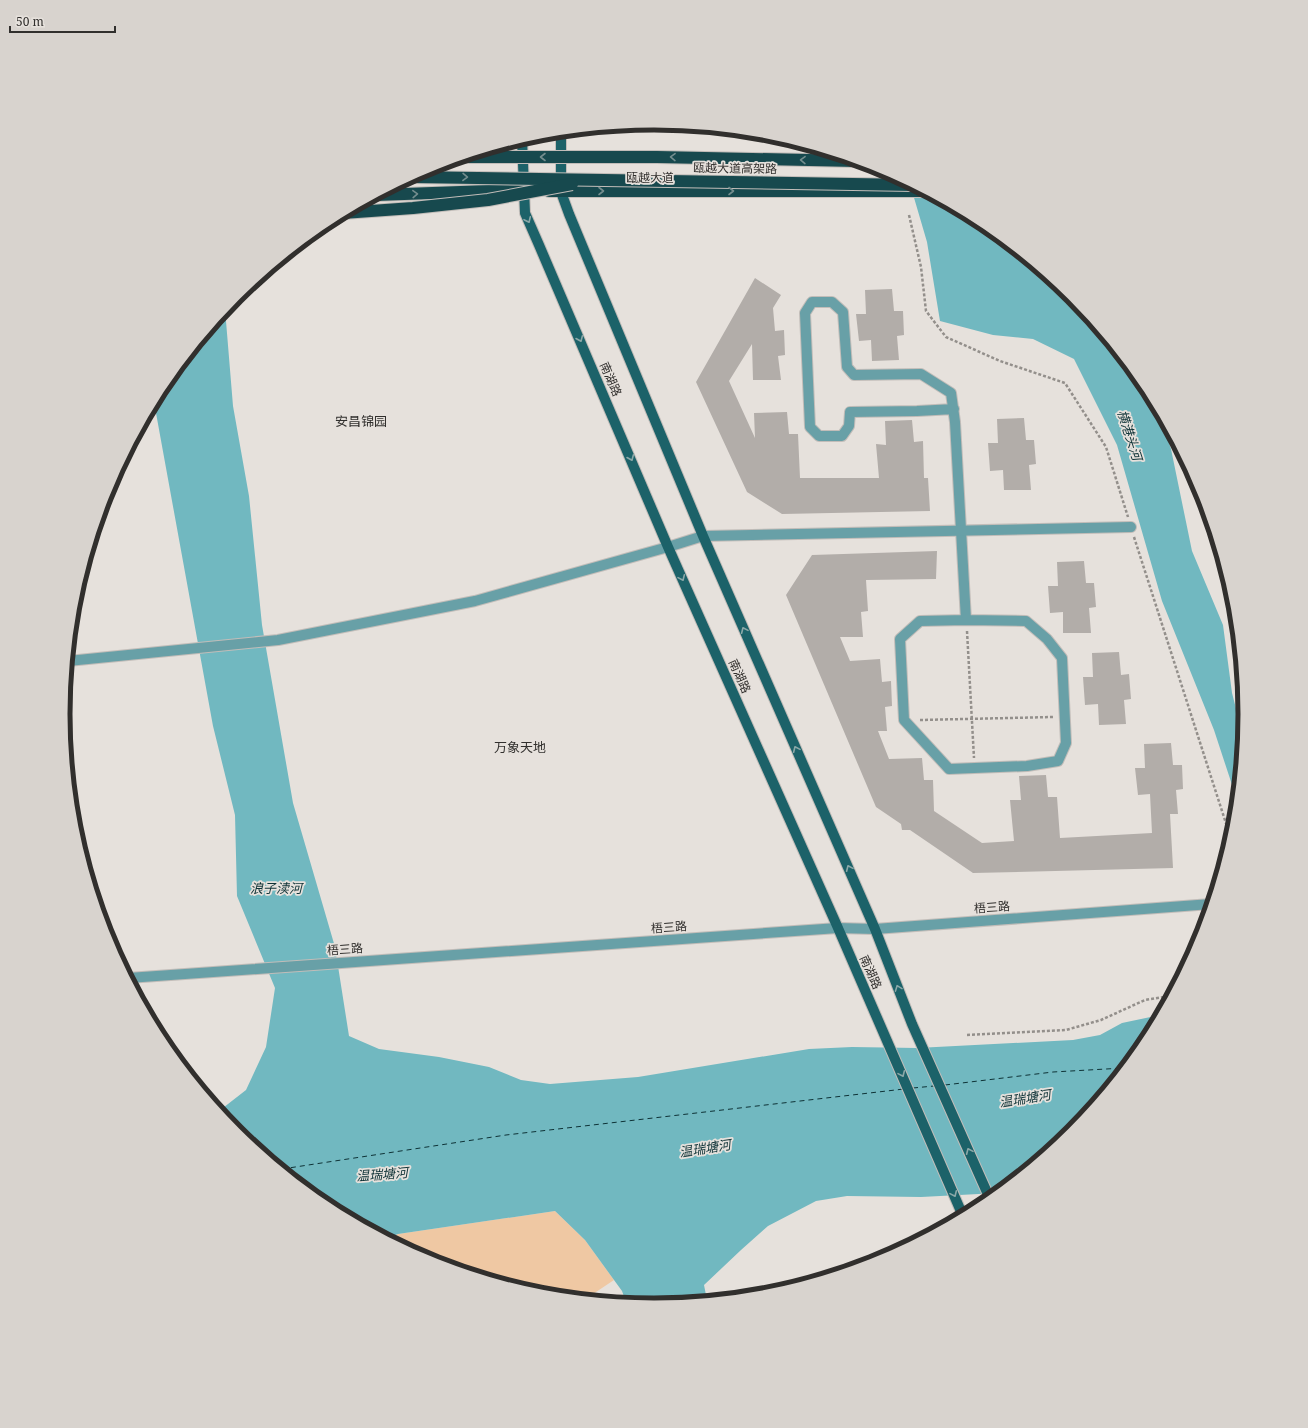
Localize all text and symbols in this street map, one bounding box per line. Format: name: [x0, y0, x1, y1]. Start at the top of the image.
scale bar: [10, 8, 115, 34]
text: 50 m: [16, 13, 44, 30]
one-way arrow: [540, 153, 546, 161]
one-way arrow: [670, 153, 676, 162]
one-way arrow: [800, 156, 806, 164]
street label: 瓯越大道高架路: [693, 159, 777, 177]
street label: 瓯越大道: [626, 169, 674, 186]
one-way arrow: [462, 173, 468, 181]
one-way arrow: [598, 187, 604, 195]
one-way arrow: [728, 187, 734, 195]
one-way arrow: [412, 190, 418, 198]
one-way arrow: [523, 215, 531, 223]
one-way arrow: [575, 335, 583, 342]
street label: 南湖路: [596, 359, 626, 399]
water label: 横港头河: [1113, 407, 1148, 465]
district label: 安昌锦园: [335, 412, 387, 430]
one-way arrow: [626, 455, 634, 462]
one-way arrow: [677, 573, 685, 581]
one-way arrow: [741, 626, 749, 634]
street label: 南湖路: [725, 656, 755, 696]
district label: 万象天地: [494, 738, 546, 756]
one-way arrow: [793, 745, 801, 752]
one-way arrow: [845, 864, 853, 871]
water label: 浪子渎河: [250, 879, 305, 897]
street label: 梧三路: [973, 897, 1011, 917]
street label: 梧三路: [650, 917, 688, 937]
street label: 梧三路: [326, 939, 364, 959]
street label: 南湖路: [856, 952, 886, 992]
one-way arrow: [894, 984, 902, 991]
one-way arrow: [897, 1070, 905, 1078]
water label: 温瑞塘河: [998, 1085, 1055, 1111]
water label: 温瑞塘河: [678, 1135, 735, 1161]
one-way arrow: [965, 1147, 973, 1154]
water label: 温瑞塘河: [355, 1163, 412, 1185]
one-way arrow: [949, 1189, 957, 1197]

